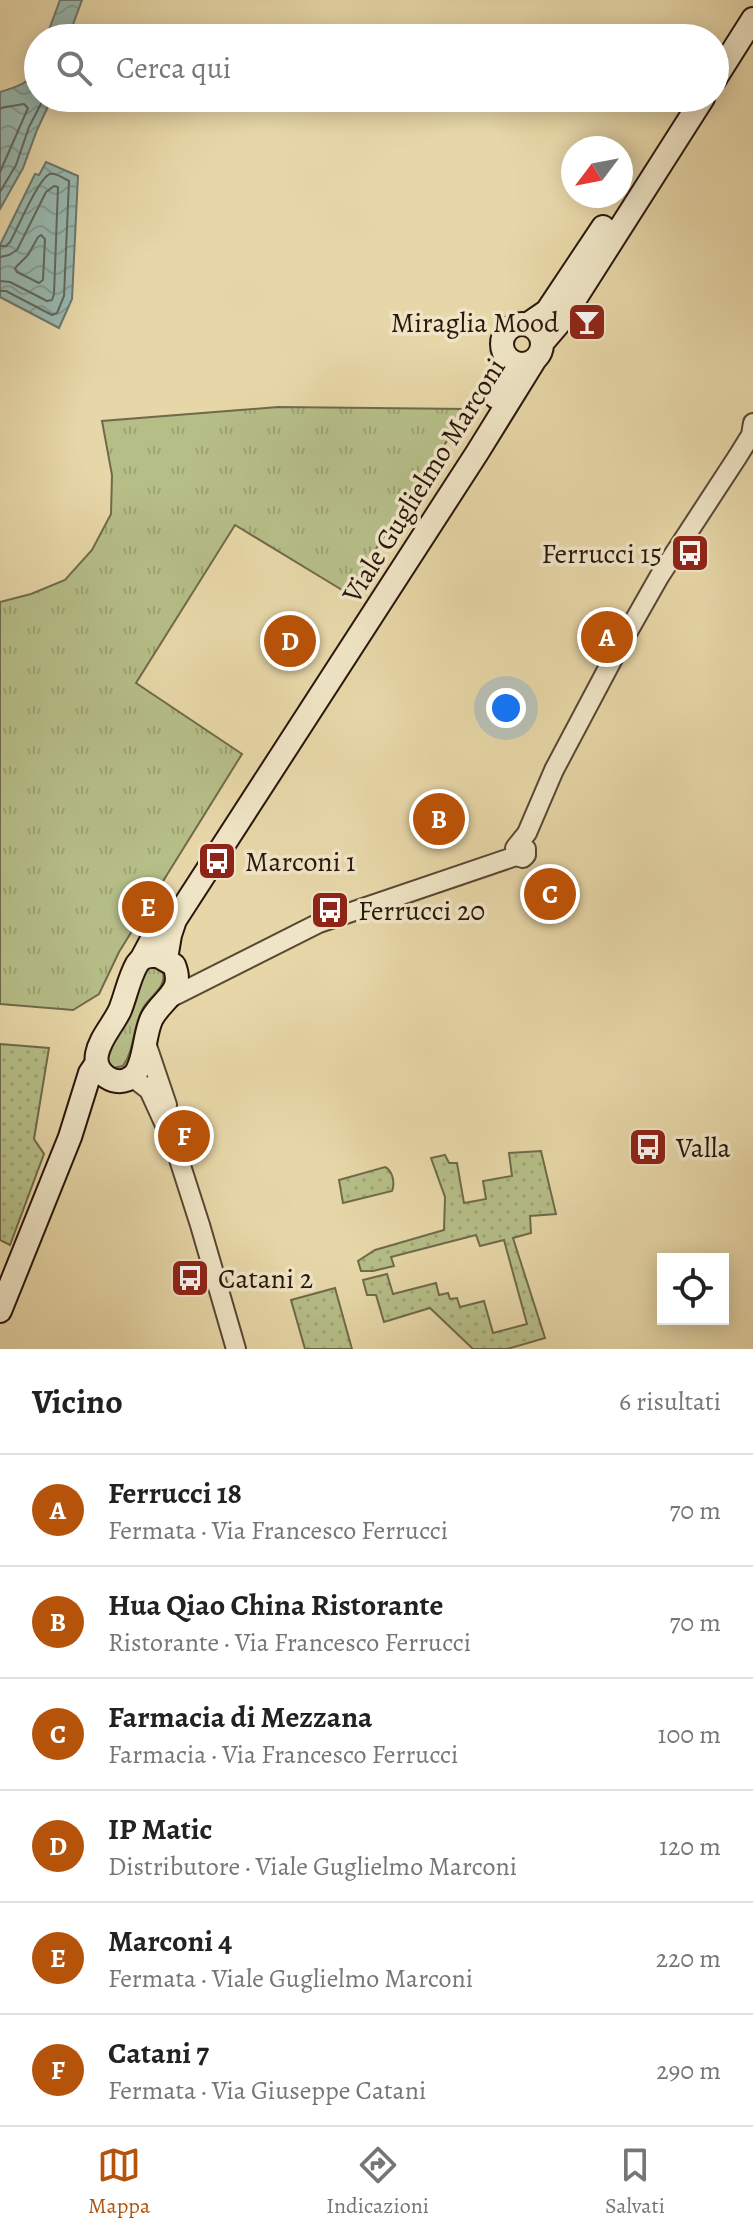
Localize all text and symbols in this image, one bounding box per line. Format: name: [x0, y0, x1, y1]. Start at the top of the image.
search box: [24, 24, 729, 112]
icon: search: [52, 46, 96, 90]
text: Cerca qui: [116, 48, 231, 88]
north arrow: [561, 136, 633, 208]
bar icon: Miraglia Mood: [566, 301, 608, 343]
place label: Miraglia Mood: [391, 304, 560, 342]
street label: Viale Guglielmo Marconi: [333, 351, 515, 611]
bus stop icon: Ferrucci 15: [669, 532, 711, 574]
place label: Ferrucci 15: [541, 535, 662, 573]
pin: A: [581, 607, 633, 667]
pin: D: [264, 611, 316, 671]
your location: [486, 688, 526, 728]
pin: B: [413, 789, 465, 849]
bus stop icon: Marconi 1: [196, 840, 238, 882]
place label: Marconi 1: [245, 843, 356, 881]
pin: C: [524, 864, 576, 924]
pin: E: [122, 877, 174, 937]
bus stop icon: Ferrucci 20: [309, 889, 351, 931]
place label: Ferrucci 20: [358, 892, 485, 930]
pin: F: [158, 1106, 210, 1166]
bus stop icon: Valla: [627, 1126, 669, 1168]
place label: Valla: [675, 1129, 731, 1167]
map controls: [657, 1253, 729, 1325]
button: locate: [657, 1253, 729, 1325]
bus stop icon: Catani 2: [169, 1257, 211, 1299]
place label: Catani 2: [218, 1260, 313, 1298]
text: Vicino: [32, 1378, 123, 1425]
text: 6 risultati: [619, 1384, 721, 1419]
text: Ferrucci 18: [108, 1473, 242, 1513]
text: A: [50, 1493, 66, 1528]
text: 70 m: [669, 1493, 721, 1528]
text: Fermata · Via Francesco Ferrucci: [108, 1513, 448, 1548]
text: Hua Qiao China Ristorante: [108, 1585, 443, 1625]
text: B: [50, 1605, 66, 1640]
text: 70 m: [669, 1605, 721, 1640]
text: Ristorante · Via Francesco Ferrucci: [108, 1625, 471, 1660]
text: Farmacia di Mezzana: [108, 1697, 373, 1737]
text: C: [50, 1717, 66, 1752]
text: 100 m: [658, 1717, 721, 1752]
text: Farmacia · Via Francesco Ferrucci: [108, 1737, 458, 1772]
text: IP Matic: [108, 1809, 213, 1849]
text: D: [49, 1829, 67, 1864]
text: 120 m: [659, 1829, 721, 1864]
text: Distributore · Viale Guglielmo Marconi: [108, 1849, 517, 1884]
text: Marconi 4: [108, 1921, 232, 1961]
text: E: [50, 1941, 66, 1976]
text: 220 m: [656, 1941, 721, 1976]
text: Fermata · Viale Guglielmo Marconi: [108, 1961, 473, 1996]
text: Catani 7: [108, 2033, 209, 2073]
text: F: [51, 2053, 65, 2088]
text: 290 m: [656, 2053, 721, 2088]
text: Fermata · Via Giuseppe Catani: [108, 2073, 426, 2108]
tab: Mappa: [88, 2143, 150, 2221]
tab: Indicazioni: [326, 2143, 429, 2221]
tab: Salvati: [605, 2143, 665, 2221]

